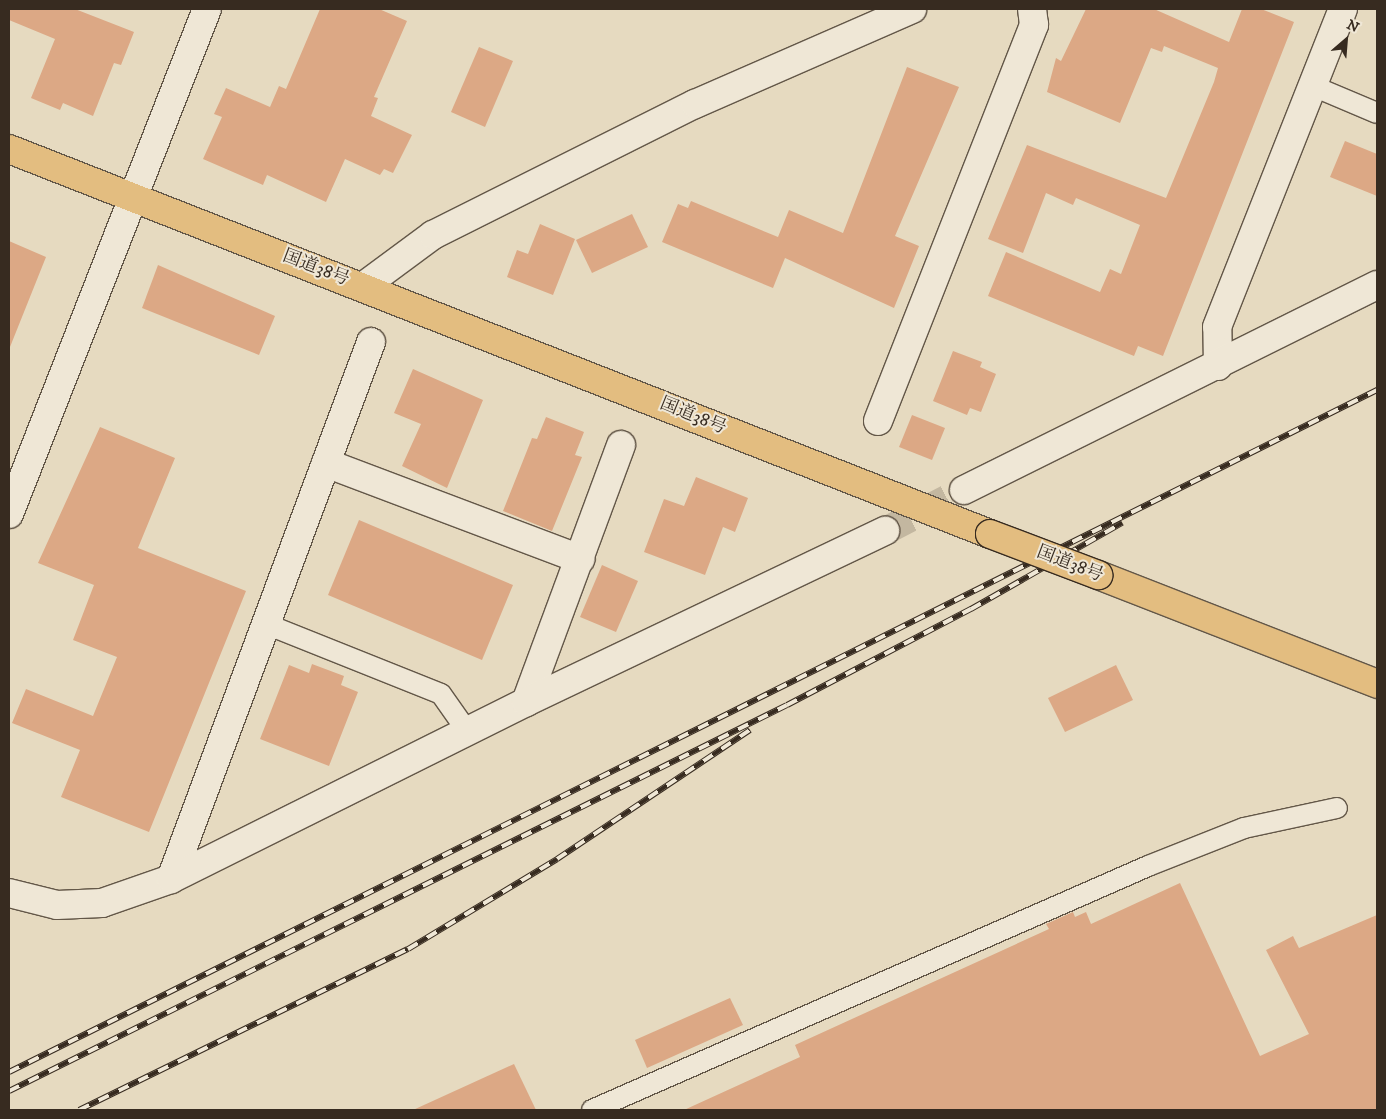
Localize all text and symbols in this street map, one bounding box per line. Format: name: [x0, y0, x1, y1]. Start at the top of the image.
north arrow: [1321, 15, 1371, 65]
text: N: [1344, 16, 1362, 37]
street label: 国道38号: [280, 245, 352, 291]
street label: 国道38号: [657, 393, 729, 439]
street label: 国道38号: [1034, 541, 1106, 587]

